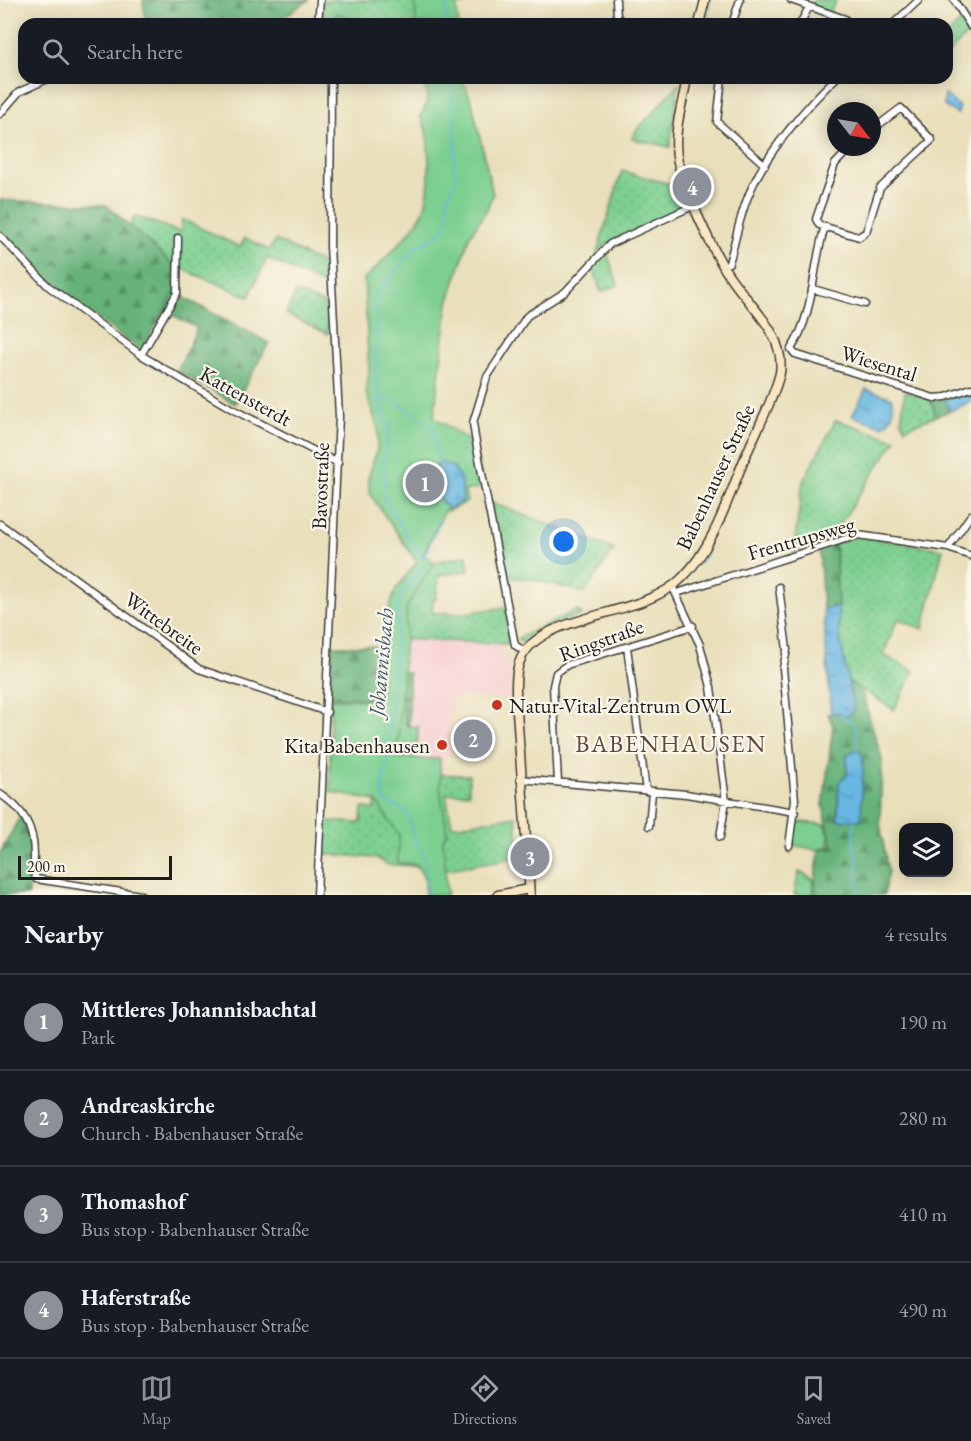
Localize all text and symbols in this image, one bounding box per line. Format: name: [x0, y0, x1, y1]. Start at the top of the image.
search box: [18, 18, 953, 84]
icon: search: [39, 35, 72, 68]
text: Search here: [87, 37, 182, 66]
north arrow: [827, 102, 881, 156]
pin: 4: [672, 164, 712, 210]
street label: Wiesental: [838, 339, 920, 387]
street label: Kattensterdt: [195, 360, 297, 432]
street label: Babenhauser Straße: [669, 400, 761, 554]
street label: Bavostraße: [305, 442, 335, 530]
pin: 1: [406, 460, 444, 506]
street label: Frentrupsweg: [744, 510, 859, 566]
your location: [549, 527, 578, 556]
street label: Wittebreite: [119, 585, 209, 661]
water label: Johannisbach: [361, 607, 400, 722]
street label: Ringstraße: [555, 612, 647, 668]
place label: Natur-Vital-Zentrum OWL: [509, 692, 732, 719]
marker: Natur-Vital-Zentrum OWL: [490, 698, 504, 712]
pin: 2: [454, 716, 492, 762]
district label: BABENHAUSEN: [575, 728, 767, 759]
place label: Kita Babenhausen: [284, 732, 430, 759]
marker: Kita Babenhausen: [435, 738, 449, 752]
map controls: [899, 823, 953, 877]
button: layers: [899, 823, 953, 877]
pin: 3: [510, 834, 550, 880]
scale bar: [18, 853, 172, 880]
text: 200 m: [27, 856, 66, 877]
text: Nearby: [24, 917, 104, 951]
text: 4 results: [884, 921, 947, 947]
text: Mittleres Johannisbachtal: [81, 995, 317, 1024]
text: 1: [38, 1009, 49, 1035]
text: 190 m: [899, 1009, 947, 1035]
text: Park: [81, 1024, 115, 1050]
text: Andreaskirche: [81, 1091, 215, 1120]
text: 2: [38, 1105, 49, 1131]
text: 280 m: [899, 1105, 947, 1131]
text: Church · Babenhauser Straße: [81, 1120, 303, 1146]
text: Thomashof: [81, 1187, 186, 1216]
text: 3: [38, 1201, 49, 1227]
text: 410 m: [899, 1201, 947, 1227]
text: Bus stop · Babenhauser Straße: [81, 1216, 309, 1242]
text: Haferstraße: [81, 1283, 191, 1312]
text: 4: [38, 1297, 49, 1323]
text: 490 m: [899, 1297, 947, 1323]
text: Bus stop · Babenhauser Straße: [81, 1312, 309, 1338]
tab: Map: [140, 1372, 173, 1429]
tab: Directions: [453, 1372, 517, 1429]
tab: Saved: [797, 1372, 831, 1429]

